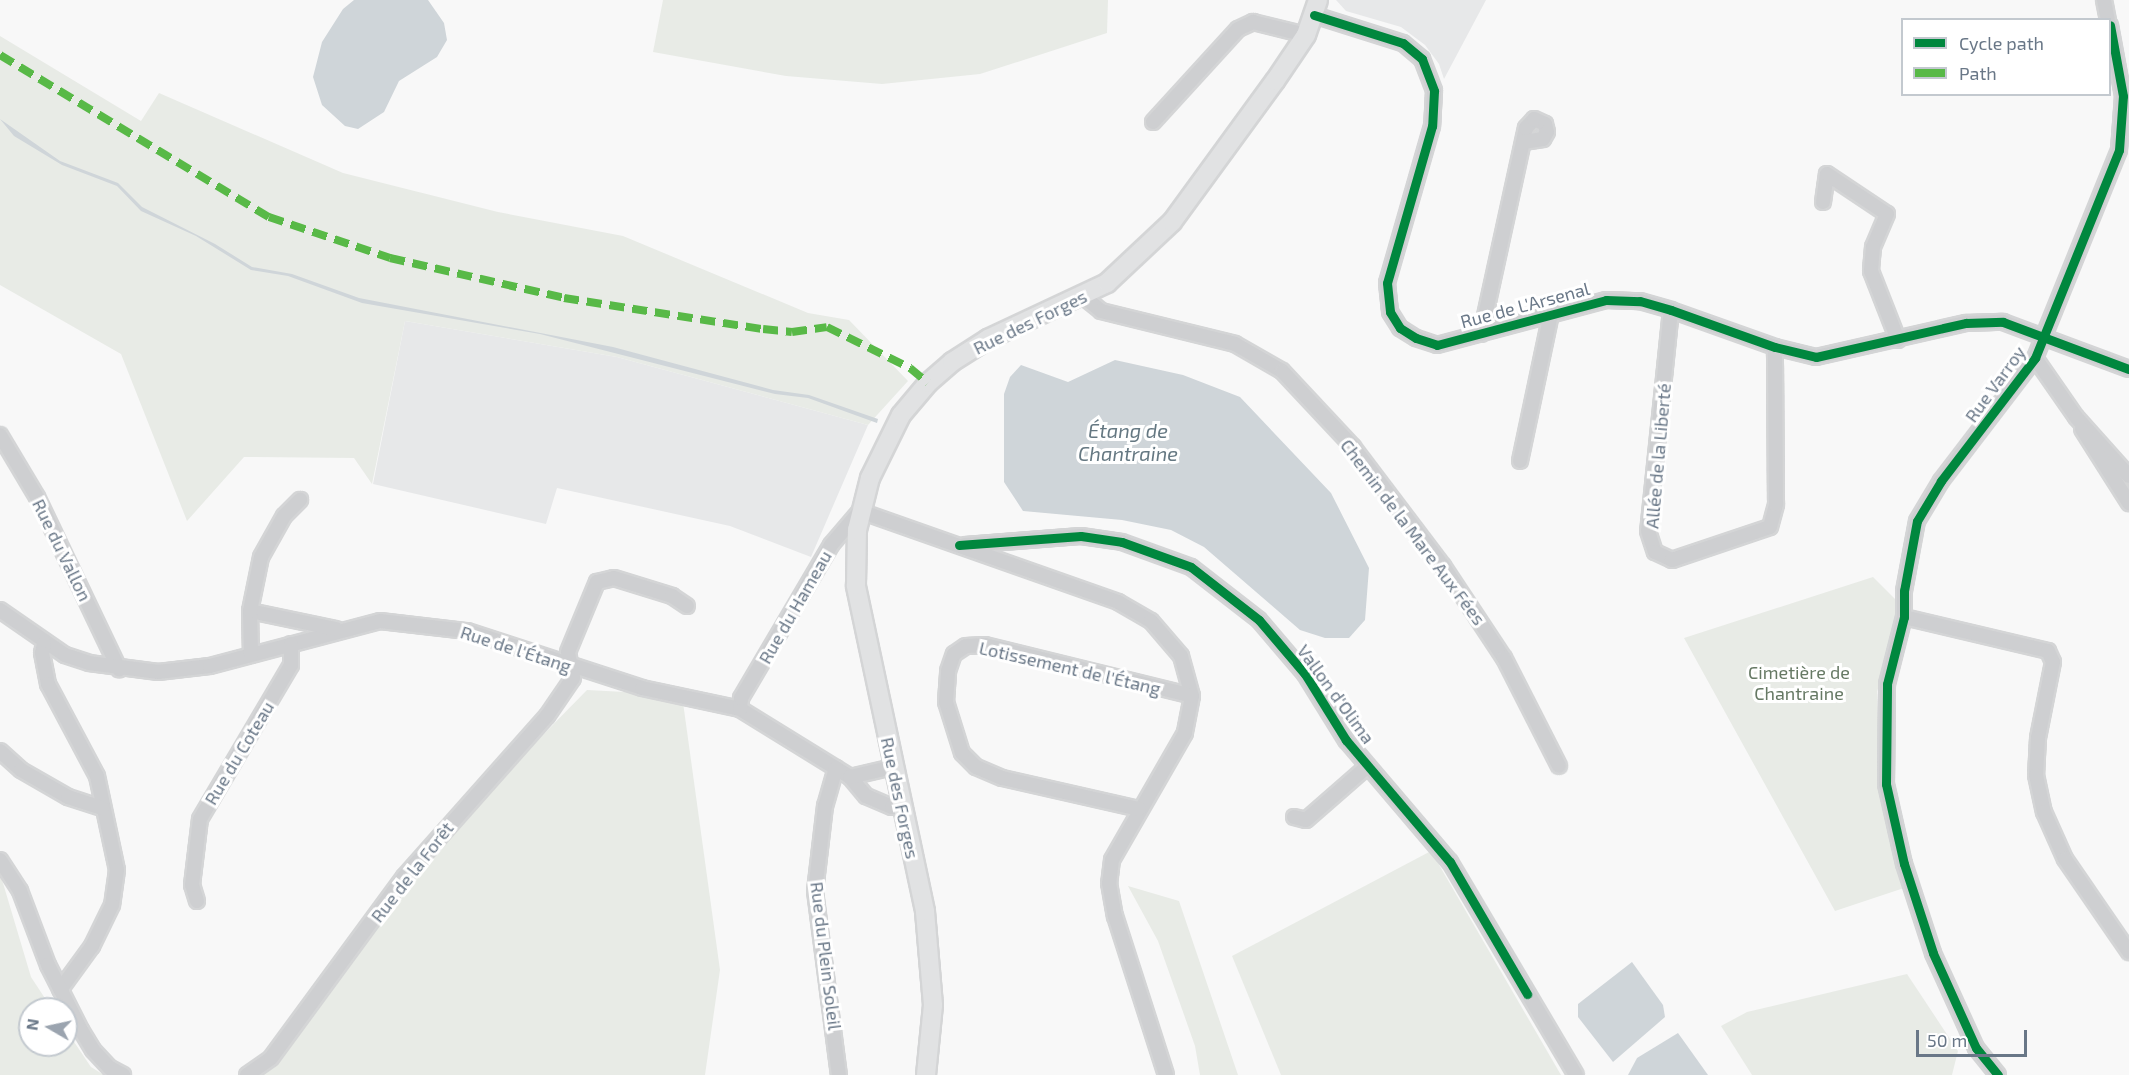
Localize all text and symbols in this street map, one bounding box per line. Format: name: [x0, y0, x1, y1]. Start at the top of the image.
legend: [1901, 18, 2111, 96]
text: Cycle path: [1959, 32, 2044, 54]
text: Path: [1959, 62, 1997, 84]
street label: Rue de L'Arsenal: [1458, 277, 1592, 333]
street label: Rue des Forges: [970, 285, 1090, 359]
street label: Rue Varroy: [1960, 342, 2030, 426]
street label: Allée de la Liberté: [1641, 382, 1675, 530]
water label: Étang de Chantraine: [1078, 419, 1178, 466]
street label: Chemin de la Mare Aux Fées: [1336, 435, 1490, 629]
street label: Rue du Vallon: [28, 495, 96, 605]
street label: Rue du Hameau: [754, 547, 836, 667]
street label: Rue de l'Étang: [458, 621, 574, 677]
street label: Lotissement de l'Étang: [977, 637, 1163, 699]
street label: Vallon d'Olima: [1293, 640, 1379, 748]
park label: Cimetière de Chantraine: [1748, 662, 1850, 704]
street label: Rue du Coteau: [200, 697, 278, 809]
street label: Rue des Forges: [877, 735, 923, 861]
street label: Rue de la Forêt: [366, 818, 458, 926]
street label: Rue du Plein Soleil: [806, 881, 846, 1031]
north arrow: [18, 997, 78, 1057]
text: N: [21, 1017, 42, 1032]
scale bar: [1919, 1018, 2030, 1056]
text: 50 m: [1927, 1029, 1967, 1051]

